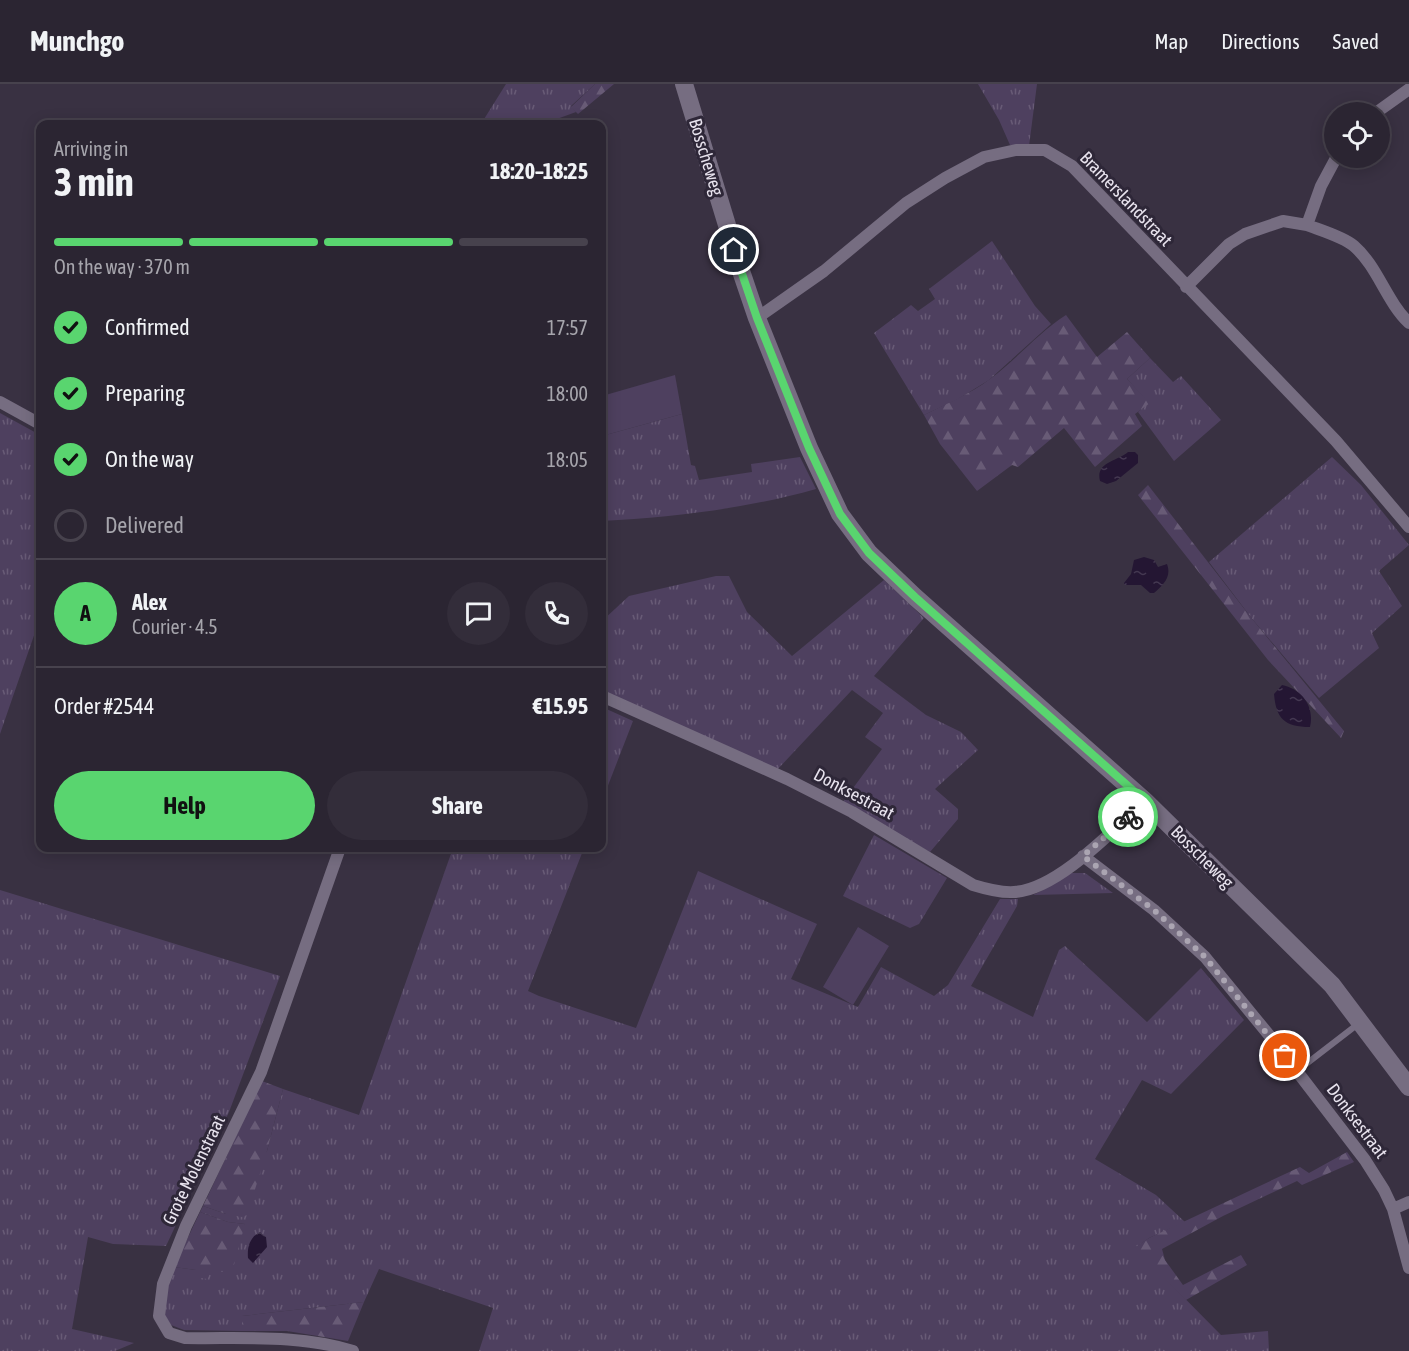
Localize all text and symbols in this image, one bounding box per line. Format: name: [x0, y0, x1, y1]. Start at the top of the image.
text: Munchgo: [30, 25, 124, 57]
text: Map: [1154, 29, 1188, 53]
text: Directions: [1221, 29, 1300, 53]
text: Saved: [1333, 29, 1379, 53]
map controls: [1324, 102, 1390, 168]
button: locate: [1324, 102, 1390, 168]
street label: Bosscheweg: [685, 116, 728, 198]
text: Arriving in: [54, 137, 128, 160]
street label: Bramerslandstraat: [1076, 147, 1177, 250]
text: 18:20–18:25: [490, 158, 588, 184]
text: 3 min: [54, 160, 134, 204]
pin: [708, 224, 759, 275]
icon: home: [717, 233, 750, 266]
text: On the way · 370 m: [54, 255, 190, 278]
icon: check: [54, 311, 87, 344]
text: Confirmed: [105, 314, 190, 340]
text: 17:57: [547, 316, 588, 339]
icon: check: [54, 377, 87, 410]
text: Preparing: [105, 380, 185, 406]
text: 18:00: [546, 382, 588, 405]
icon: check: [54, 443, 87, 476]
text: On the way: [105, 446, 194, 472]
text: 18:05: [546, 448, 588, 471]
text: Delivered: [105, 512, 184, 538]
button: chat: [447, 582, 510, 645]
button: phone: [525, 582, 588, 645]
text: Alex: [132, 589, 167, 615]
text: A: [80, 600, 91, 626]
text: Courier · 4.5: [132, 615, 218, 638]
text: Order #2544: [54, 693, 154, 719]
text: €15.95: [533, 693, 588, 719]
street label: Donksestraat: [810, 764, 898, 824]
button: Help: [54, 771, 315, 840]
button: Share: [327, 771, 588, 840]
courier: [1098, 787, 1158, 847]
icon: bike: [1112, 801, 1145, 834]
street label: Bosscheweg: [1167, 821, 1238, 892]
pin: [1259, 1030, 1310, 1081]
icon: bag: [1268, 1039, 1301, 1072]
street label: Donksestraat: [1322, 1079, 1392, 1162]
street label: Grote Molenstraat: [158, 1112, 229, 1228]

